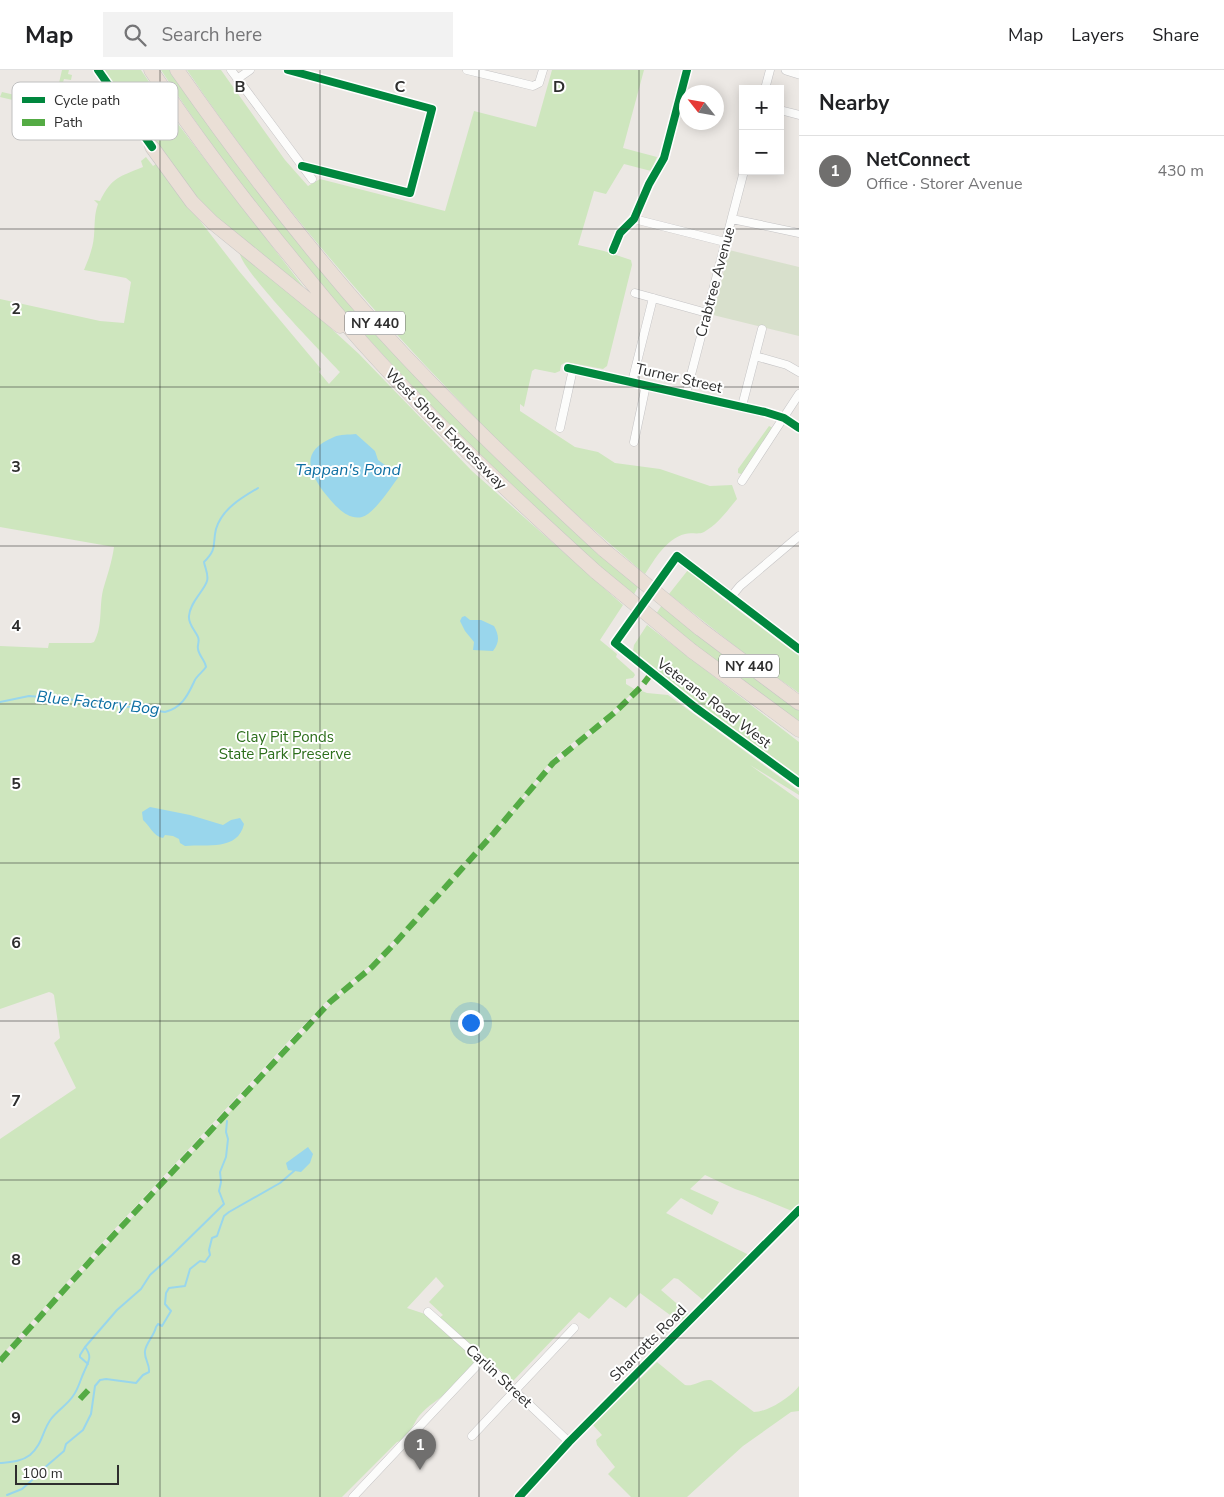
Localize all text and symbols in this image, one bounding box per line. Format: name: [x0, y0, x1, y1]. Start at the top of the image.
search box: [103, 12, 453, 57]
text: Map: [25, 19, 73, 51]
icon: search: [121, 21, 149, 49]
text: Search here: [161, 22, 262, 48]
text: Map: [1008, 23, 1043, 47]
text: Layers: [1071, 23, 1124, 47]
text: Share: [1152, 23, 1199, 47]
text: B: [234, 76, 246, 98]
text: C: [395, 76, 406, 98]
text: D: [553, 76, 565, 98]
legend: [12, 82, 178, 140]
north arrow: [679, 85, 724, 130]
map controls: [739, 85, 784, 175]
button: +: [739, 85, 784, 130]
text: Nearby: [819, 89, 889, 117]
text: Cycle path: [54, 91, 120, 110]
text: Path: [54, 113, 83, 132]
button: −: [739, 130, 784, 175]
text: NetConnect: [866, 147, 970, 173]
text: 1: [830, 160, 840, 182]
text: 430 m: [1157, 160, 1204, 182]
text: Office · Storer Avenue: [866, 173, 1023, 195]
street label: Crabtree Avenue: [691, 225, 739, 339]
text: 2: [11, 298, 21, 320]
road number: NY 440: [345, 312, 405, 334]
street label: Turner Street: [634, 358, 725, 398]
street label: West Shore Expressway: [381, 364, 511, 494]
text: 3: [11, 456, 21, 478]
water label: Tappan's Pond: [295, 459, 401, 481]
text: 4: [11, 615, 21, 637]
street label: Veterans Road West: [652, 653, 776, 753]
road number: NY 440: [719, 654, 779, 678]
water label: Blue Factory Bog: [35, 686, 161, 720]
park label: Clay Pit Ponds State Park Preserve: [219, 727, 351, 764]
text: 5: [11, 773, 21, 795]
text: 6: [11, 932, 21, 954]
your location: [458, 1010, 484, 1036]
text: 7: [11, 1090, 21, 1112]
text: 8: [11, 1249, 21, 1271]
street label: Sharrotts Road: [605, 1300, 691, 1386]
street label: Carlin Street: [461, 1340, 537, 1413]
text: 9: [11, 1407, 21, 1429]
pin: 1: [404, 1429, 436, 1470]
scale bar: [15, 1462, 119, 1485]
text: 100 m: [22, 1464, 63, 1483]

